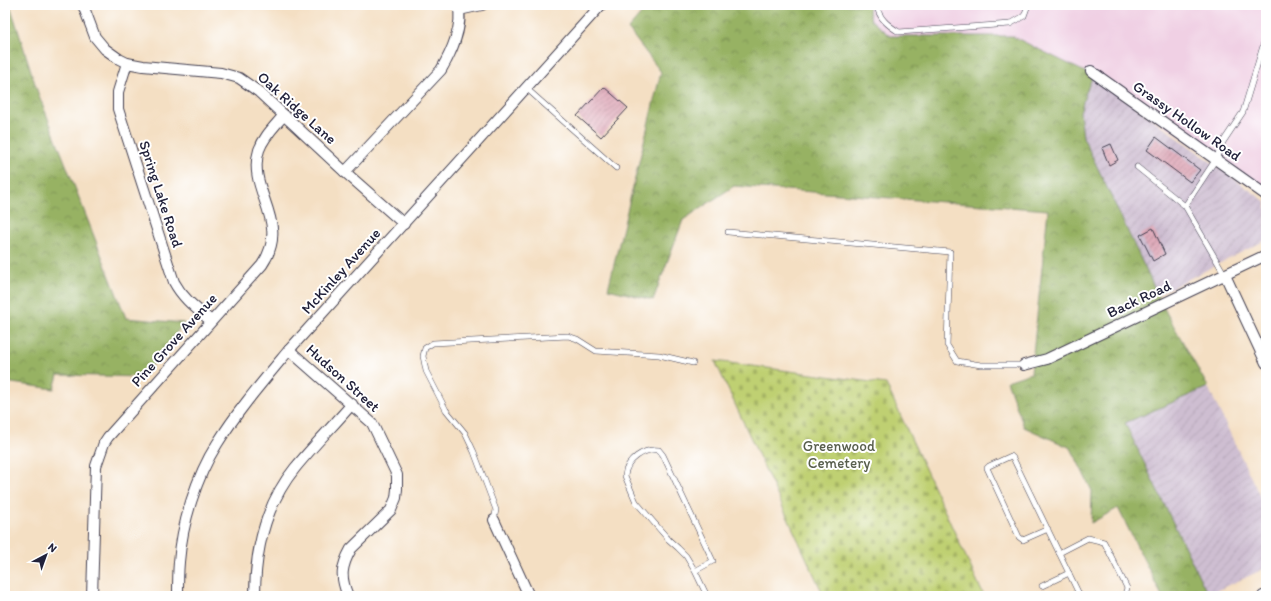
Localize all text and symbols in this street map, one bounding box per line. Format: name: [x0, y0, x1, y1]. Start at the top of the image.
street label: Oak Ridge Lane: [254, 68, 340, 148]
street label: Grassy Hollow Road: [1130, 77, 1244, 165]
street label: Spring Lake Road: [135, 138, 187, 250]
street label: McKinley Avenue: [298, 224, 384, 318]
street label: Back Road: [1104, 276, 1174, 322]
street label: Pine Grove Avenue: [127, 290, 221, 390]
street label: Hudson Street: [302, 340, 384, 416]
park label: Greenwood Cemetery: [803, 437, 876, 472]
north arrow: [26, 535, 66, 575]
text: N: [45, 540, 59, 555]

